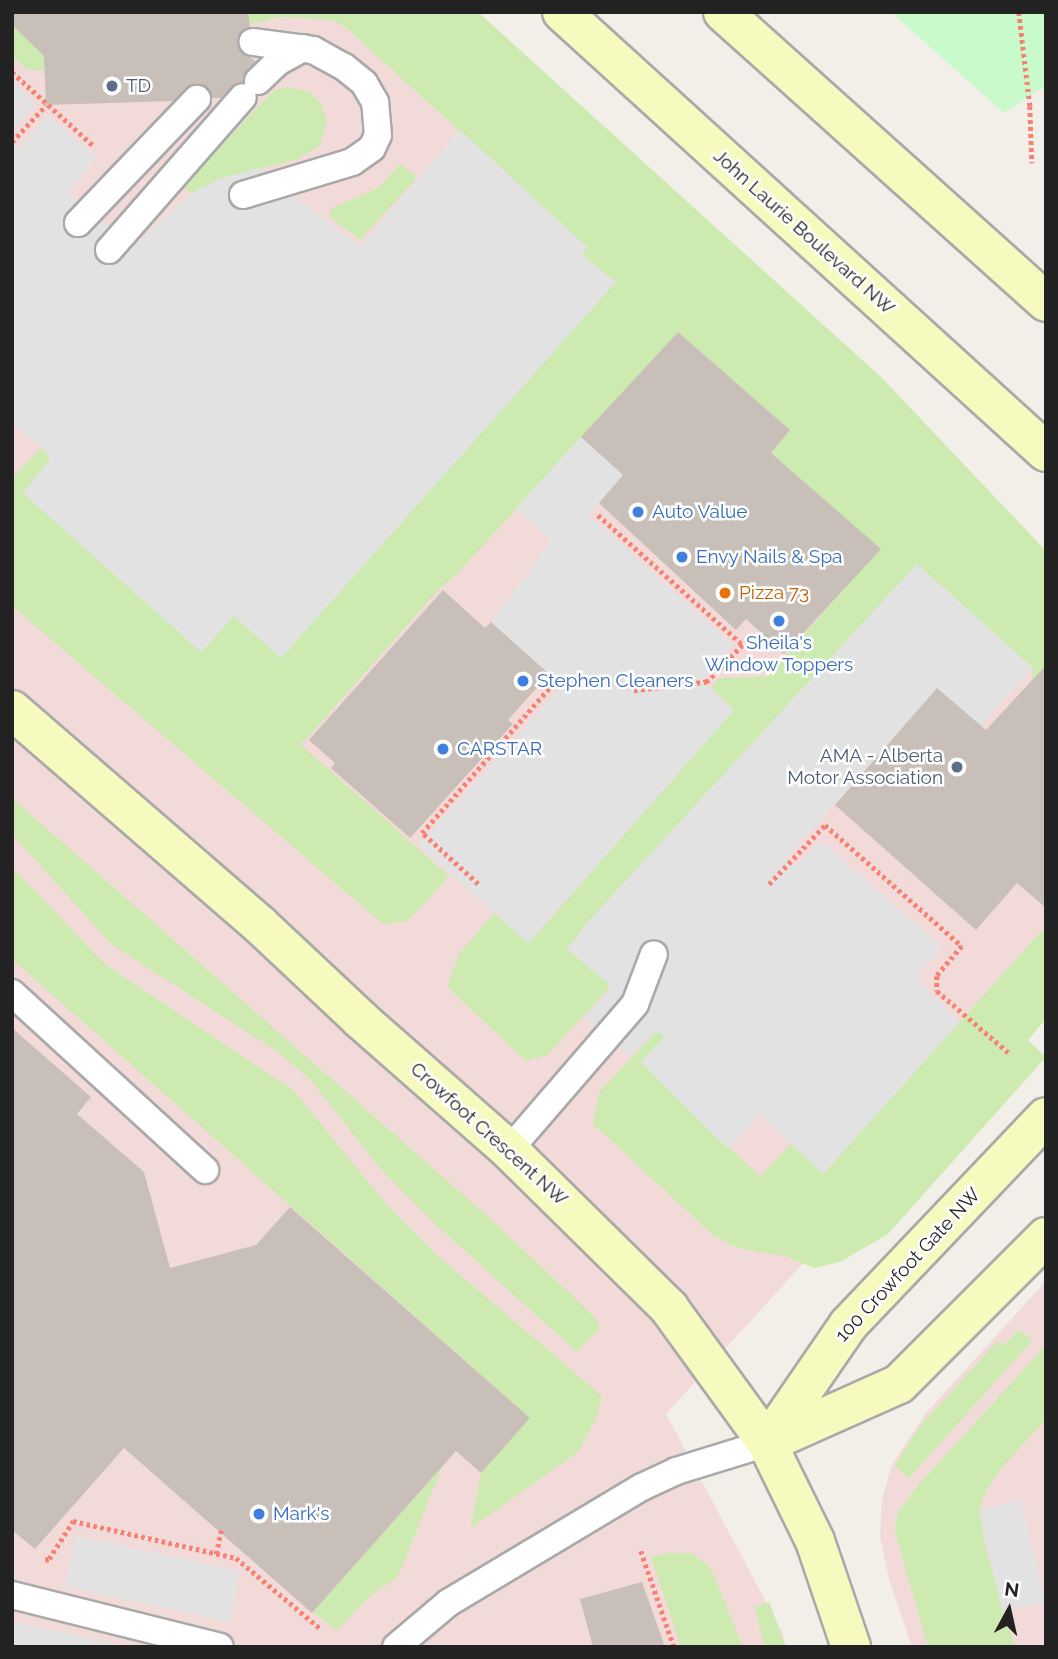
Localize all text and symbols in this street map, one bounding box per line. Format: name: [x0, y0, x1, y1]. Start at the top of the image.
place label: TD: [126, 75, 151, 97]
marker: TD: [104, 78, 120, 94]
street label: John Laurie Boulevard NW: [709, 145, 899, 319]
place label: Auto Value: [652, 501, 748, 523]
marker: Auto Value: [630, 504, 646, 520]
place label: Envy Nails & Spa: [696, 546, 843, 568]
marker: Envy Nails & Spa: [674, 549, 690, 565]
place label: Pizza 73: [739, 582, 809, 604]
marker: Pizza 73: [717, 585, 733, 601]
marker: Sheila's Window Toppers: [771, 613, 787, 629]
place label: Sheila's Window Toppers: [704, 632, 854, 676]
place label: Stephen Cleaners: [537, 670, 693, 692]
marker: Stephen Cleaners: [515, 673, 531, 689]
place label: CARSTAR: [457, 738, 542, 760]
marker: CARSTAR: [435, 741, 451, 757]
place label: AMA - Alberta Motor Association: [786, 745, 943, 789]
marker: AMA - Alberta Motor Association: [949, 759, 965, 775]
street label: Crowfoot Crescent NW: [406, 1057, 572, 1211]
street label: 100 Crowfoot Gate NW: [831, 1183, 985, 1347]
place label: Mark's: [273, 1503, 329, 1525]
marker: Mark's: [251, 1506, 267, 1522]
north arrow: [974, 1575, 1044, 1645]
text: N: [1003, 1577, 1021, 1601]

